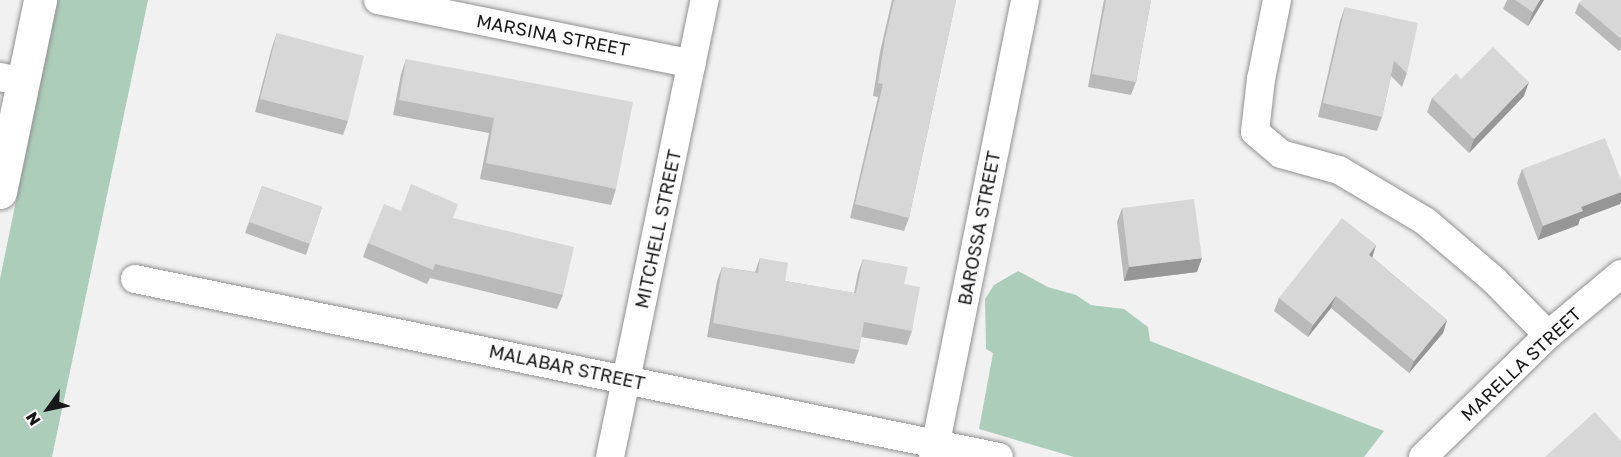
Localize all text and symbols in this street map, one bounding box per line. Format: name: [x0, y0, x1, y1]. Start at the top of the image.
street label: MARSINA STREET: [475, 10, 631, 60]
street label: MITCHELL STREET: [631, 148, 685, 310]
street label: BAROSSA STREET: [953, 149, 1005, 307]
street label: MARELLA STREET: [1456, 303, 1586, 425]
street label: MALABAR STREET: [487, 340, 647, 394]
north arrow: [18, 379, 78, 439]
text: N: [21, 408, 45, 429]

